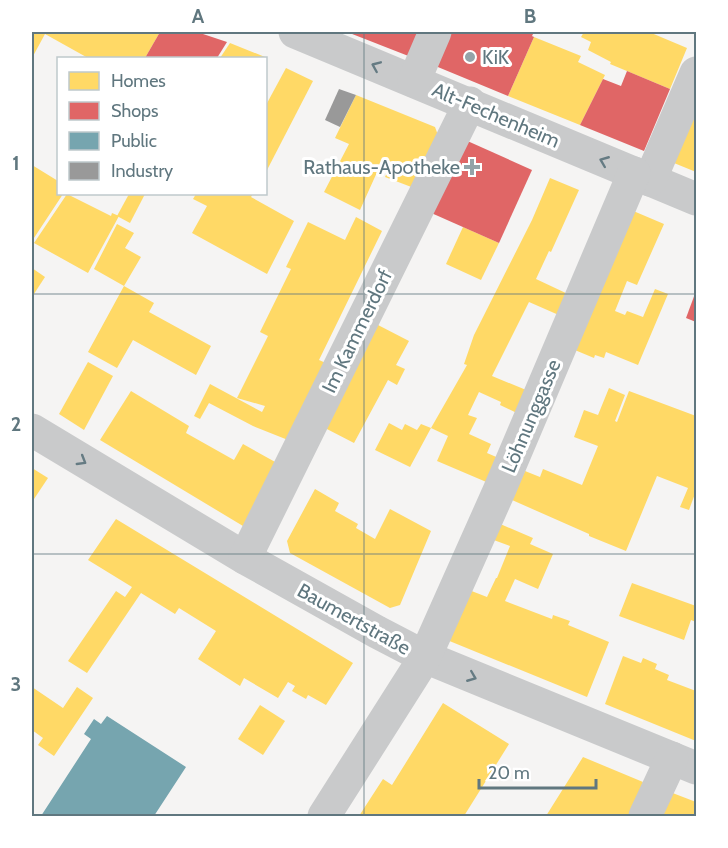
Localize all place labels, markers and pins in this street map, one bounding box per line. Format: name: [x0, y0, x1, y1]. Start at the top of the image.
place label: KiK: [482, 45, 510, 69]
marker: KiK: [463, 50, 477, 64]
place label: Rathaus-Apotheke: [303, 155, 460, 179]
marker: Rathaus-Apotheke: [465, 160, 479, 174]

